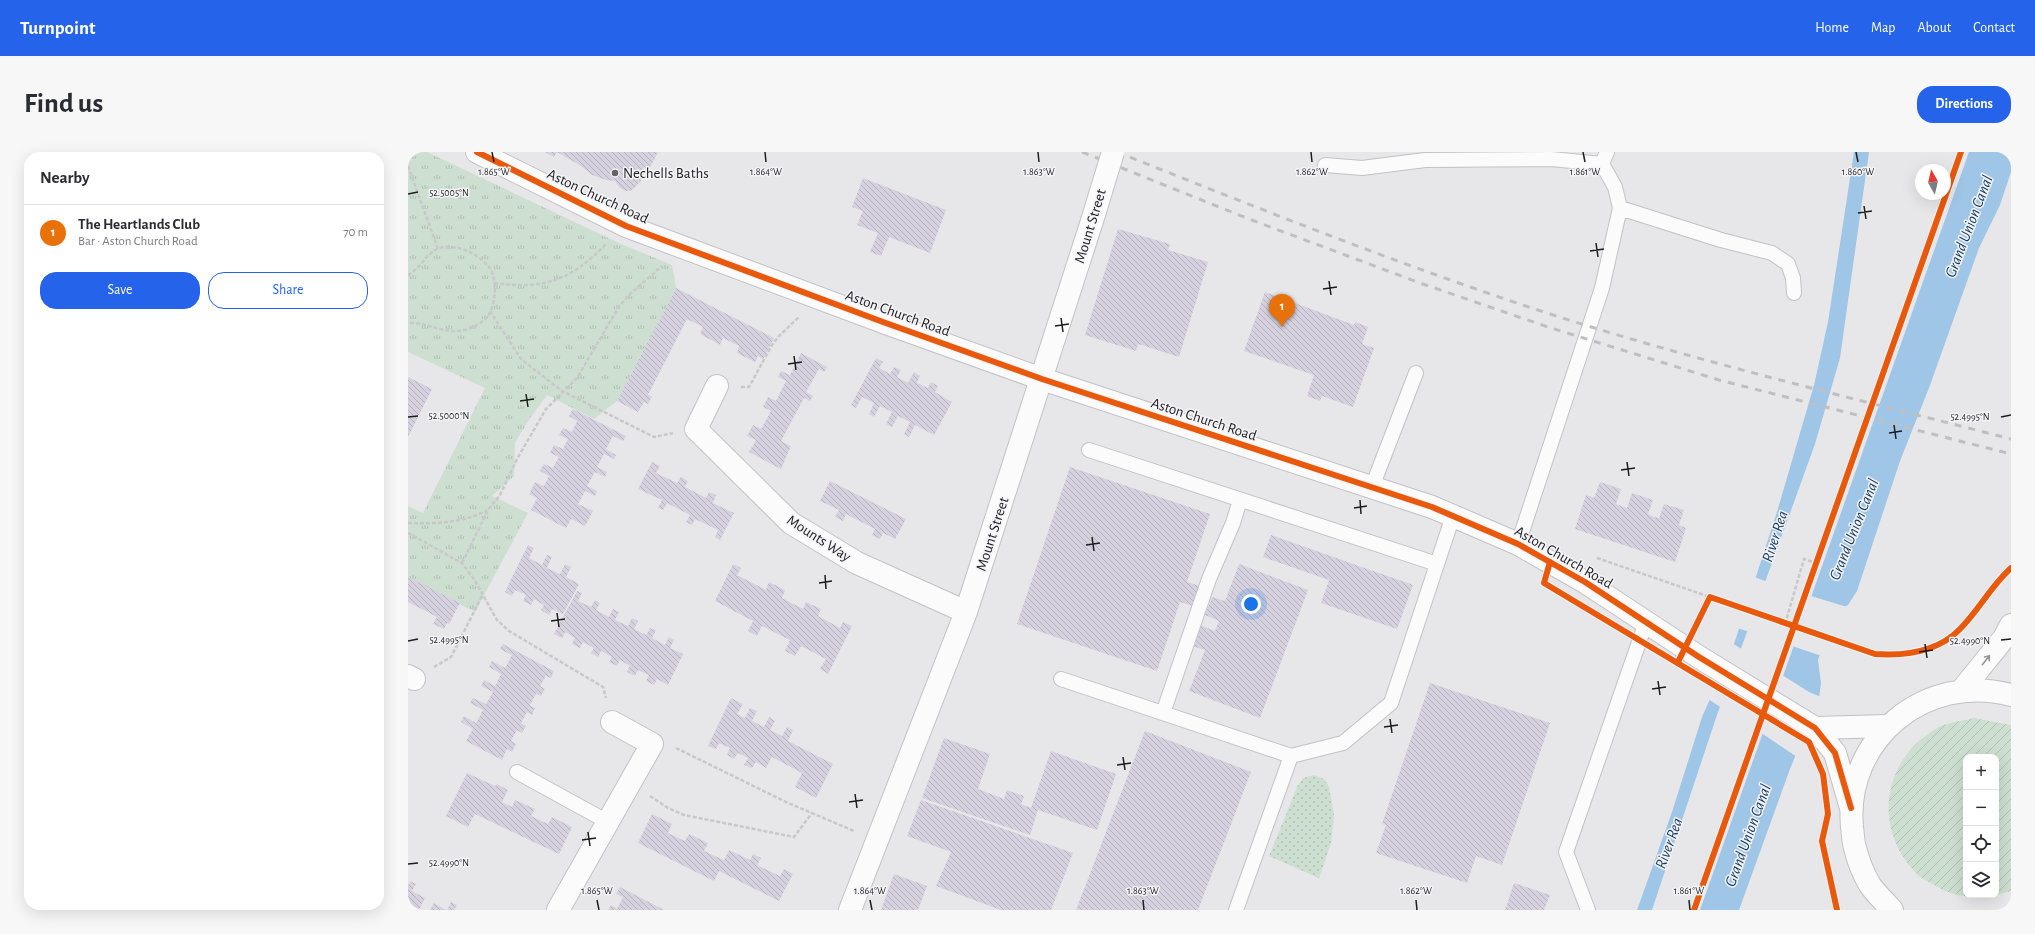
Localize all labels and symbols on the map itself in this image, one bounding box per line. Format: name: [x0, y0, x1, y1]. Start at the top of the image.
north arrow: [1915, 164, 1951, 200]
street label: Aston Church Road: [545, 166, 651, 227]
place label: Nechells Baths: [623, 166, 709, 181]
text: 1.865°W: [478, 167, 510, 177]
text: 1.864°W: [750, 167, 782, 177]
text: 1.863°W: [1023, 167, 1055, 177]
text: 1.862°W: [1296, 167, 1328, 177]
text: 1.861°W: [1570, 167, 1600, 177]
text: 1.860°W: [1842, 167, 1874, 177]
marker: Nechells Baths: [610, 168, 620, 178]
water label: Grand Union Canal: [1942, 173, 1996, 280]
street label: Mount Street: [1072, 187, 1109, 265]
text: 52.5005°N: [429, 188, 469, 198]
street label: Aston Church Road: [844, 288, 952, 339]
pin: 1: [1269, 294, 1295, 327]
street label: Aston Church Road: [1149, 395, 1259, 444]
text: 52.5000°N: [429, 411, 469, 421]
text: 52.4995°N: [1950, 412, 1990, 422]
water label: Grand Union Canal: [1826, 476, 1882, 582]
street label: Mount Street: [973, 495, 1012, 573]
water label: River Rea: [1759, 509, 1791, 564]
street label: Mounts Way: [784, 512, 854, 565]
street label: Aston Church Road: [1512, 523, 1615, 592]
your location: [1241, 594, 1261, 614]
text: 52.4995°N: [429, 635, 469, 645]
text: 52.4990°N: [1950, 636, 1990, 646]
one-way arrow: [1982, 654, 1990, 665]
water label: Grand Union Canal: [1722, 782, 1774, 889]
water label: River Rea: [1652, 816, 1685, 871]
text: 52.4990°N: [429, 858, 469, 868]
text: 1.865°W: [581, 886, 613, 896]
text: 1.864°W: [854, 886, 886, 896]
text: 1.863°W: [1127, 886, 1159, 896]
text: 1.862°W: [1400, 886, 1432, 896]
text: 1.861°W: [1674, 886, 1704, 896]

